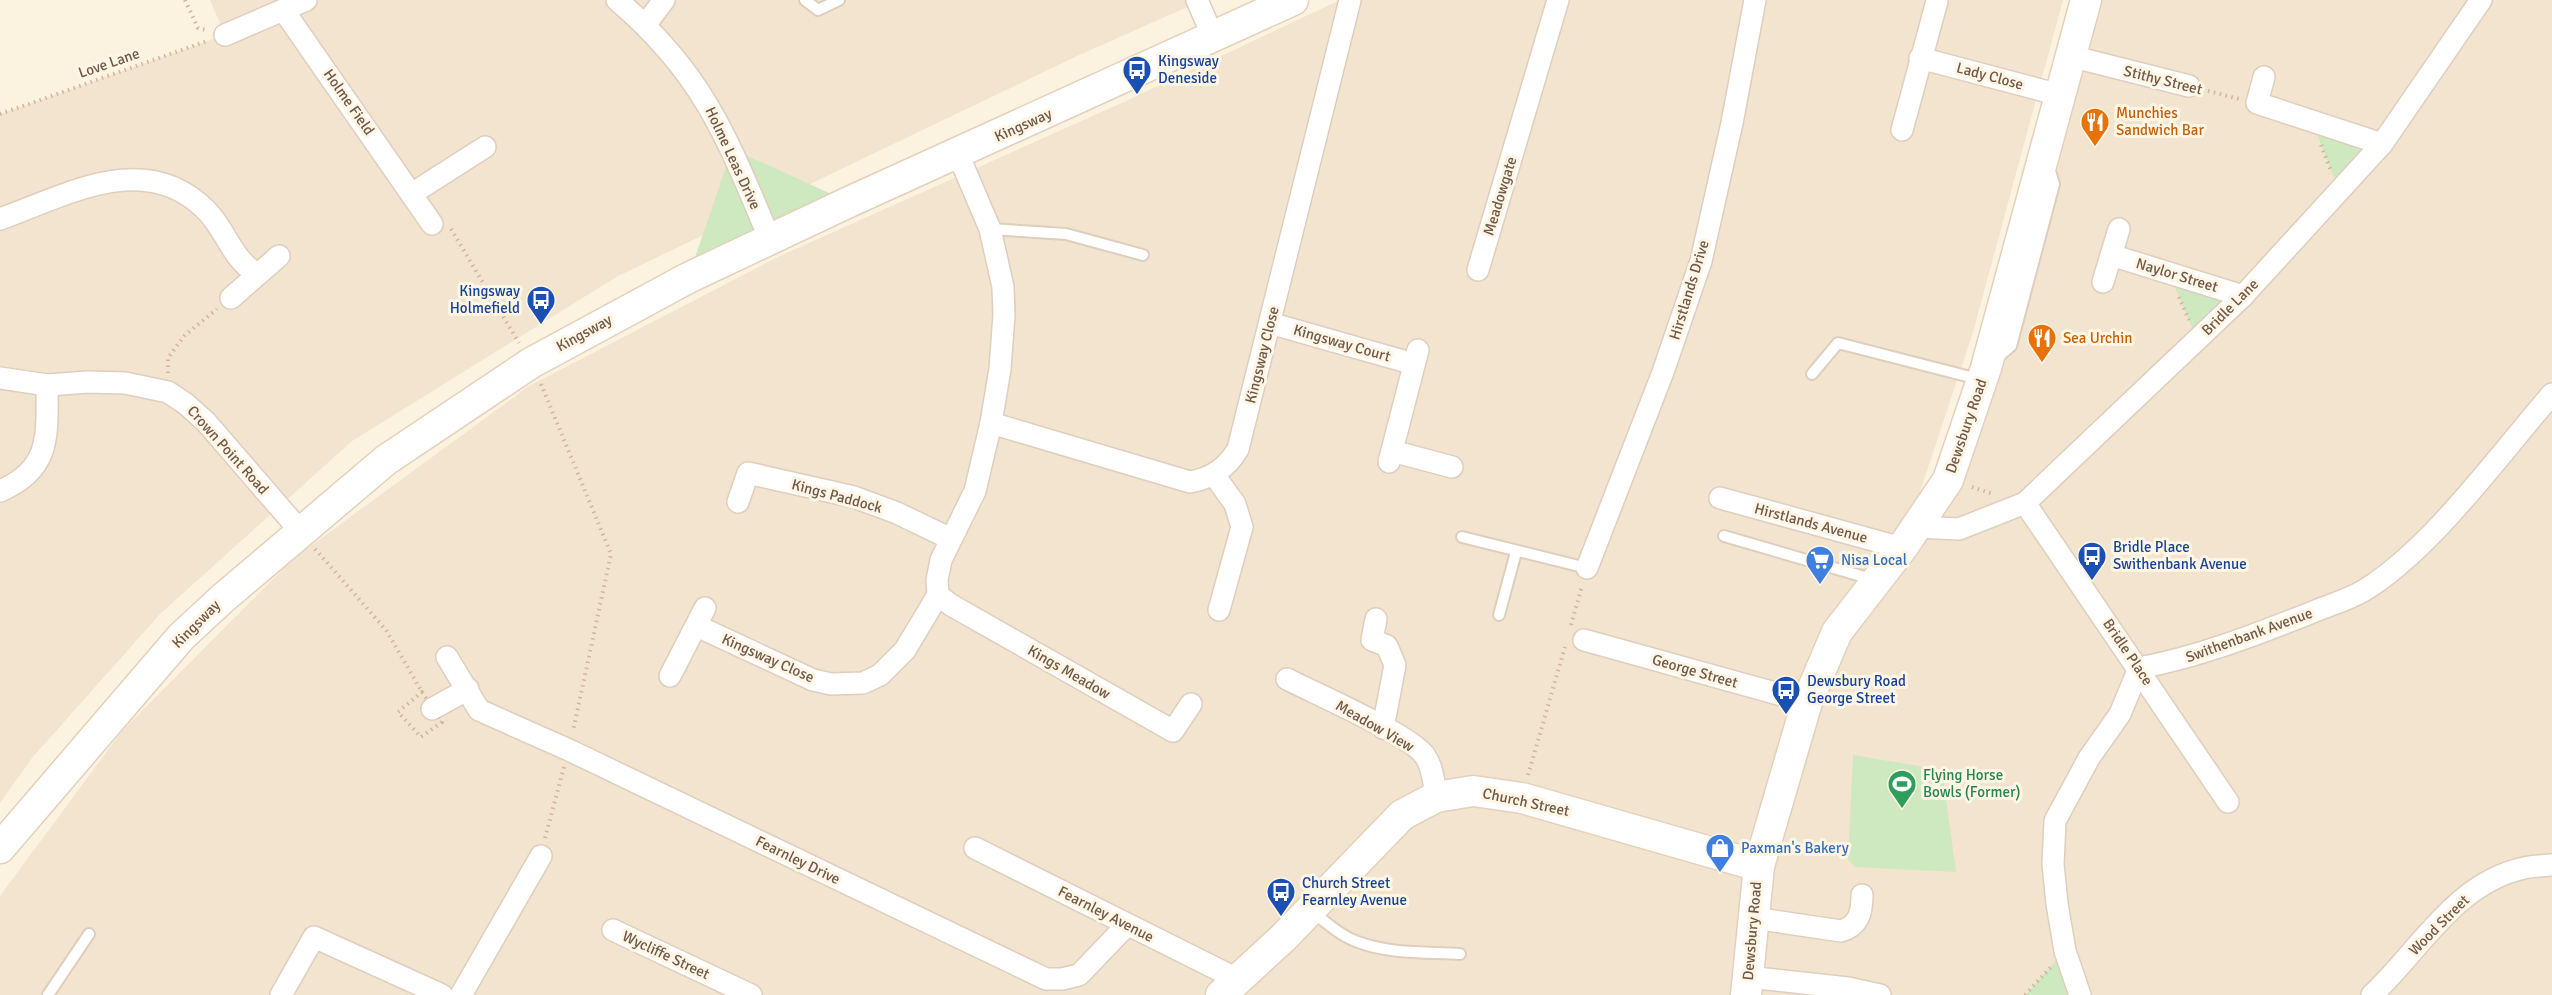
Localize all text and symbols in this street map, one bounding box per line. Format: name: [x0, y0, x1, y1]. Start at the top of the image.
street label: Love Lane: [76, 44, 142, 82]
place label: Kingsway Deneside: [1158, 52, 1219, 87]
bus stop icon: Kingsway Deneside: [1121, 54, 1153, 96]
street label: Lady Close: [1955, 58, 2025, 94]
street label: Stithy Street: [2122, 62, 2204, 98]
street label: Holme Field: [320, 65, 378, 139]
street label: Holme Leas Drive: [701, 104, 765, 212]
street label: Kingsway: [992, 104, 1054, 146]
place label: Munchies Sandwich Bar: [2116, 104, 2204, 139]
restaurant icon: Munchies Sandwich Bar: [2079, 106, 2111, 148]
street label: Meadowgate: [1479, 154, 1521, 238]
street label: Hirstlands Drive: [1665, 238, 1713, 342]
street label: Naylor Street: [2134, 254, 2220, 296]
street label: Bridle Lane: [2198, 275, 2262, 339]
place label: Kingsway Holmefield: [450, 282, 520, 317]
bus stop icon: Kingsway Holmefield: [525, 284, 557, 326]
street label: Kingsway Close: [1241, 305, 1283, 405]
street label: Kingsway: [553, 310, 615, 356]
street label: Kingsway Court: [1291, 321, 1393, 365]
restaurant icon: Sea Urchin: [2026, 322, 2058, 364]
place label: Sea Urchin: [2063, 329, 2133, 347]
street label: Dewsbury Road: [1941, 376, 1991, 476]
street label: Crown Point Road: [183, 402, 273, 498]
street label: Kings Paddock: [790, 475, 885, 517]
street label: Hirstlands Avenue: [1752, 499, 1870, 547]
place label: Bridle Place Swithenbank Avenue: [2113, 538, 2247, 573]
bus stop icon: Bridle Place Swithenbank Avenue: [2076, 540, 2108, 582]
supermarket icon: Nisa Local: [1804, 544, 1836, 586]
place label: Nisa Local: [1841, 551, 1907, 569]
street label: Kingsway: [168, 596, 224, 652]
street label: Swithenbank Avenue: [2183, 604, 2315, 666]
street label: Bridle Place: [2099, 615, 2157, 689]
street label: Kingsway Close: [719, 630, 817, 686]
street label: Kings Meadow: [1024, 641, 1114, 703]
street label: George Street: [1650, 650, 1740, 692]
place label: Dewsbury Road George Street: [1807, 672, 1906, 707]
bus stop icon: Dewsbury Road George Street: [1770, 674, 1802, 716]
street label: Meadow View: [1332, 696, 1418, 756]
place label: Flying Horse Bowls (Former): [1923, 766, 2021, 801]
sports icon: Flying Horse Bowls (Former): [1886, 768, 1918, 810]
street label: Church Street: [1481, 784, 1571, 820]
street label: Fearnley Drive: [753, 832, 843, 888]
shop icon: Paxman's Bakery: [1704, 832, 1736, 874]
place label: Paxman's Bakery: [1741, 839, 1849, 857]
place label: Church Street Fearnley Avenue: [1302, 874, 1407, 909]
bus stop icon: Church Street Fearnley Avenue: [1265, 876, 1297, 918]
street label: Dewsbury Road: [1739, 881, 1765, 981]
street label: Fearnley Avenue: [1055, 882, 1157, 946]
street label: Wood Street: [2405, 891, 2473, 959]
street label: Wycliffe Street: [619, 927, 713, 983]

